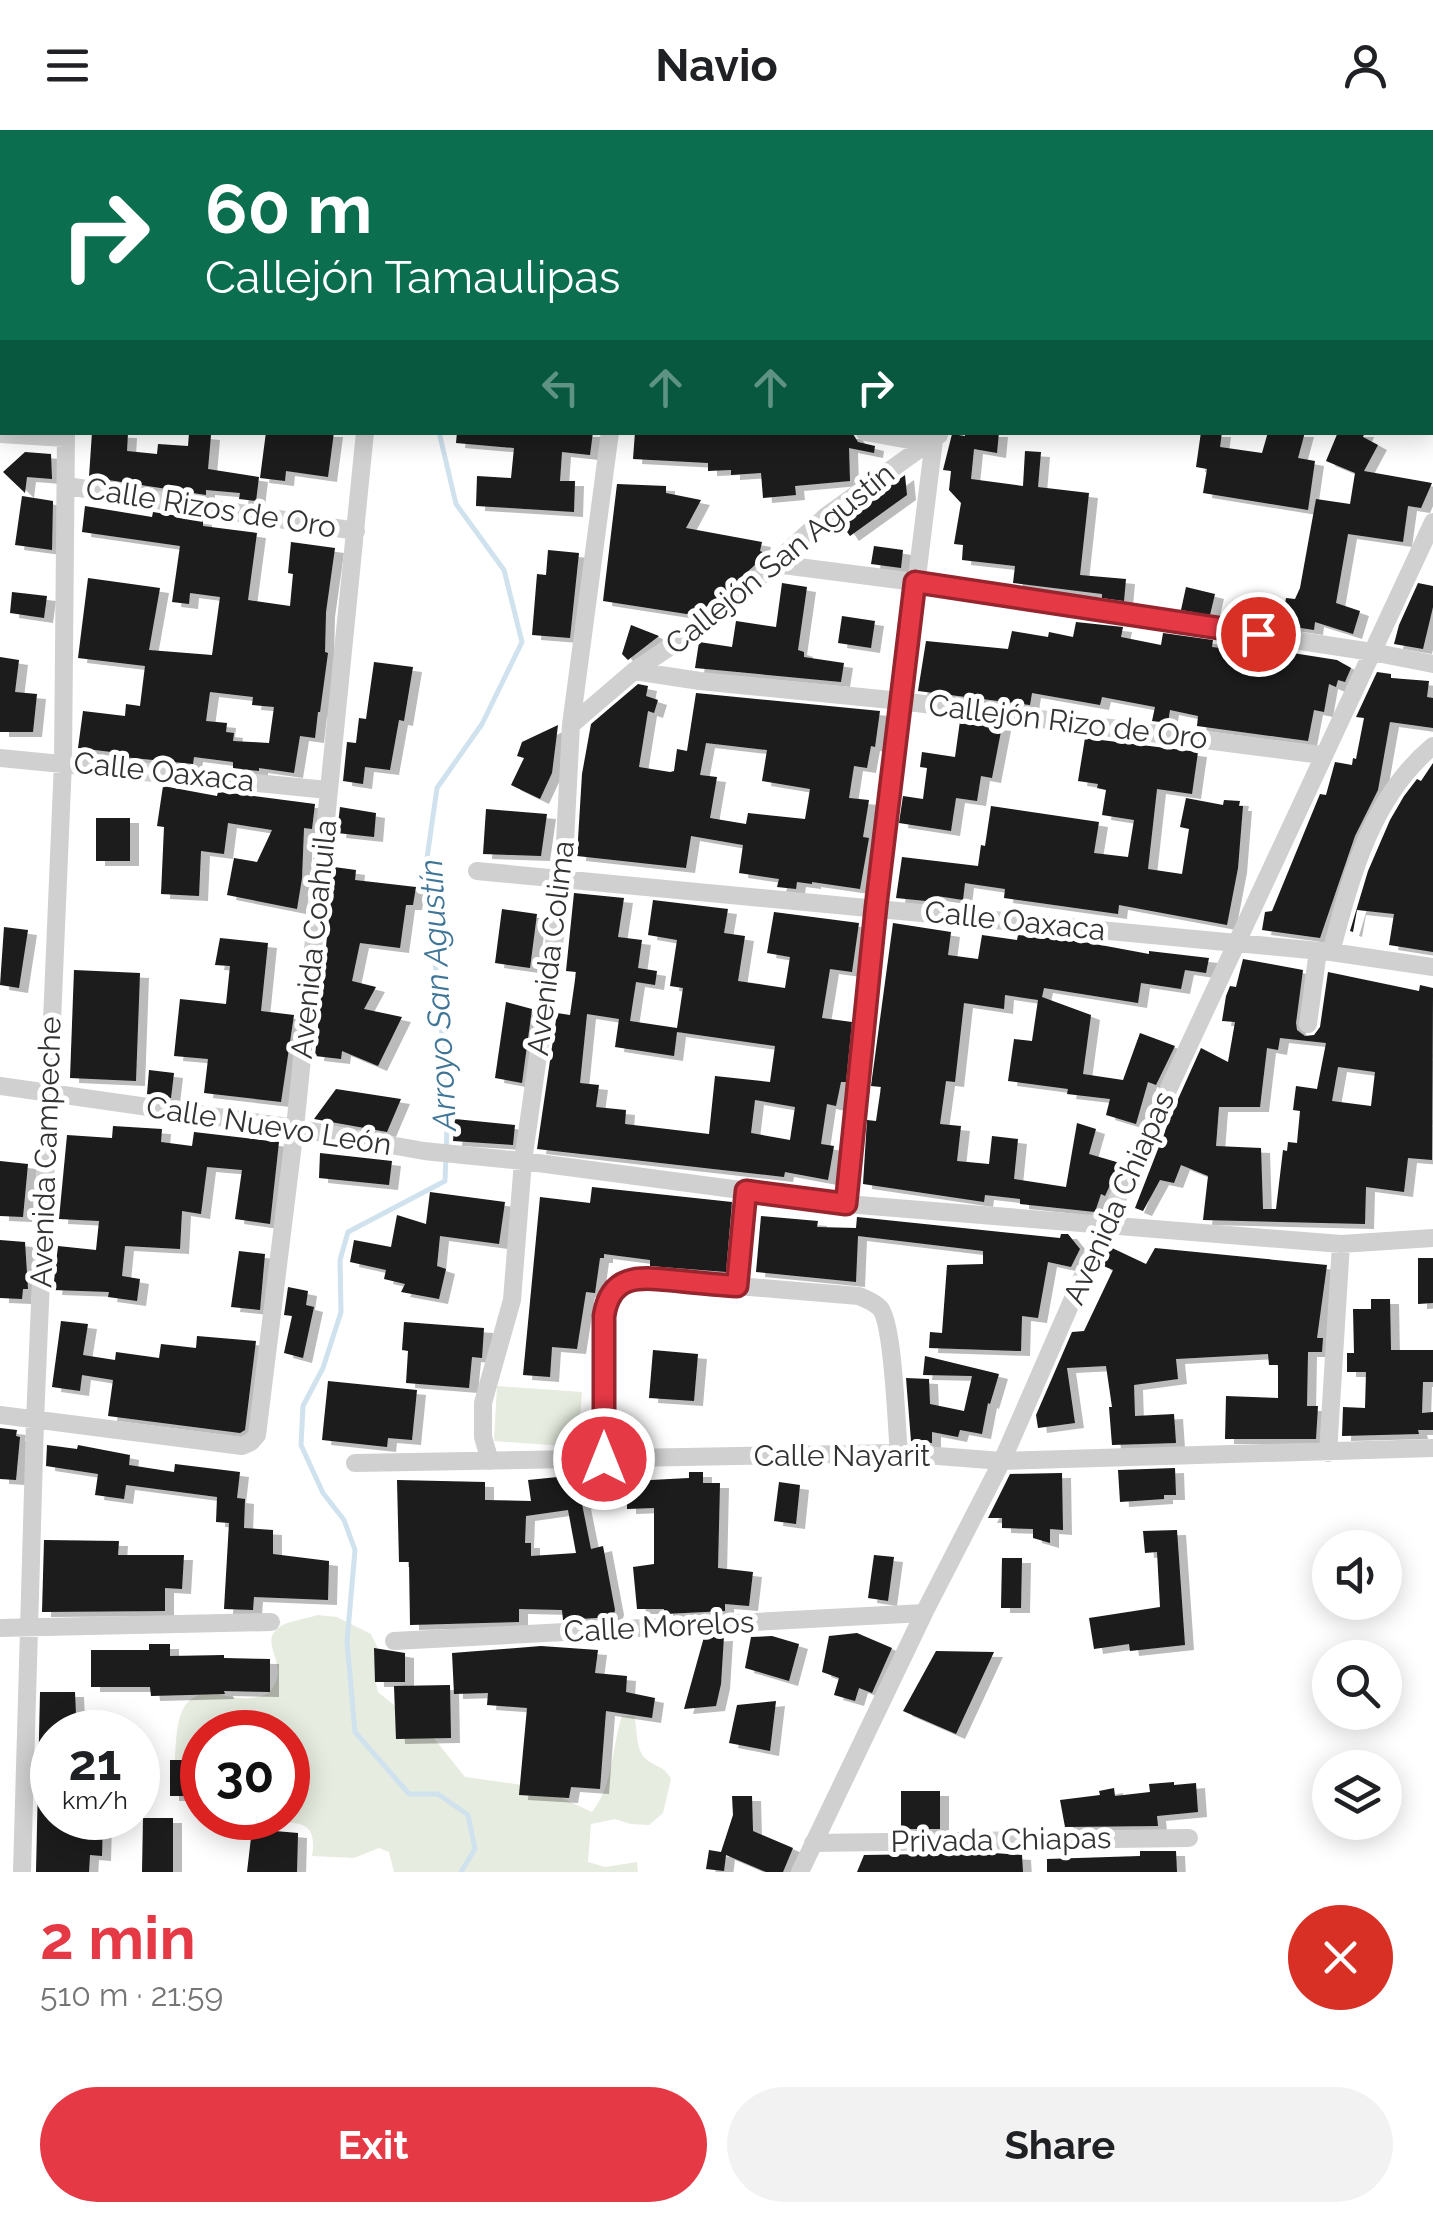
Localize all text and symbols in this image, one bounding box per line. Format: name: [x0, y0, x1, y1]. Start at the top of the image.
icon: menu: [40, 38, 95, 93]
icon: person: [1338, 38, 1393, 93]
text: Navio: [655, 39, 778, 92]
text: 60 m: [205, 167, 372, 249]
icon: right: [40, 170, 170, 300]
text: Callejón Tamaulipas: [205, 251, 621, 304]
icon: left: [533, 360, 588, 415]
icon: ahead: [638, 360, 693, 415]
icon: ahead: [743, 360, 798, 415]
icon: right: [848, 360, 903, 415]
street label: Callejón San Agustín: [658, 456, 901, 662]
street label: Calle Rizos de Oro: [83, 470, 339, 545]
pin: [1216, 592, 1301, 677]
icon: arrive: [1231, 607, 1286, 662]
street label: Callejón Rizo de Oro: [927, 687, 1210, 756]
street label: Calle Oaxaca: [72, 745, 256, 798]
street label: Avenida Coahuila: [284, 818, 343, 1060]
street label: Avenida Colima: [520, 839, 581, 1057]
water label: Arroyo San Agustín: [412, 858, 463, 1134]
street label: Calle Oaxaca: [923, 894, 1107, 947]
street label: Avenida Campeche: [23, 1016, 68, 1288]
street label: Avenida Chiapas: [1056, 1086, 1181, 1310]
street label: Calle Nuevo León: [144, 1089, 394, 1162]
position arrow: [552, 1407, 656, 1511]
street label: Calle Nayarit: [754, 1438, 930, 1473]
map controls: [1312, 1530, 1402, 1840]
button: sound: [1312, 1530, 1402, 1620]
street label: Calle Morelos: [563, 1604, 755, 1649]
button: search: [1312, 1640, 1402, 1730]
speed limit sign: 30: [180, 1710, 310, 1840]
text: 21: [69, 1733, 121, 1792]
button: layers: [1312, 1750, 1402, 1840]
text: km/h: [62, 1785, 128, 1815]
street label: Privada Chiapas: [890, 1820, 1112, 1859]
text: 2 min: [40, 1903, 196, 1973]
button: close: [1288, 1905, 1393, 2010]
text: 510 m · 21:59: [40, 1976, 223, 2013]
button: Exit: [40, 2087, 707, 2202]
button: Share: [727, 2087, 1393, 2202]

